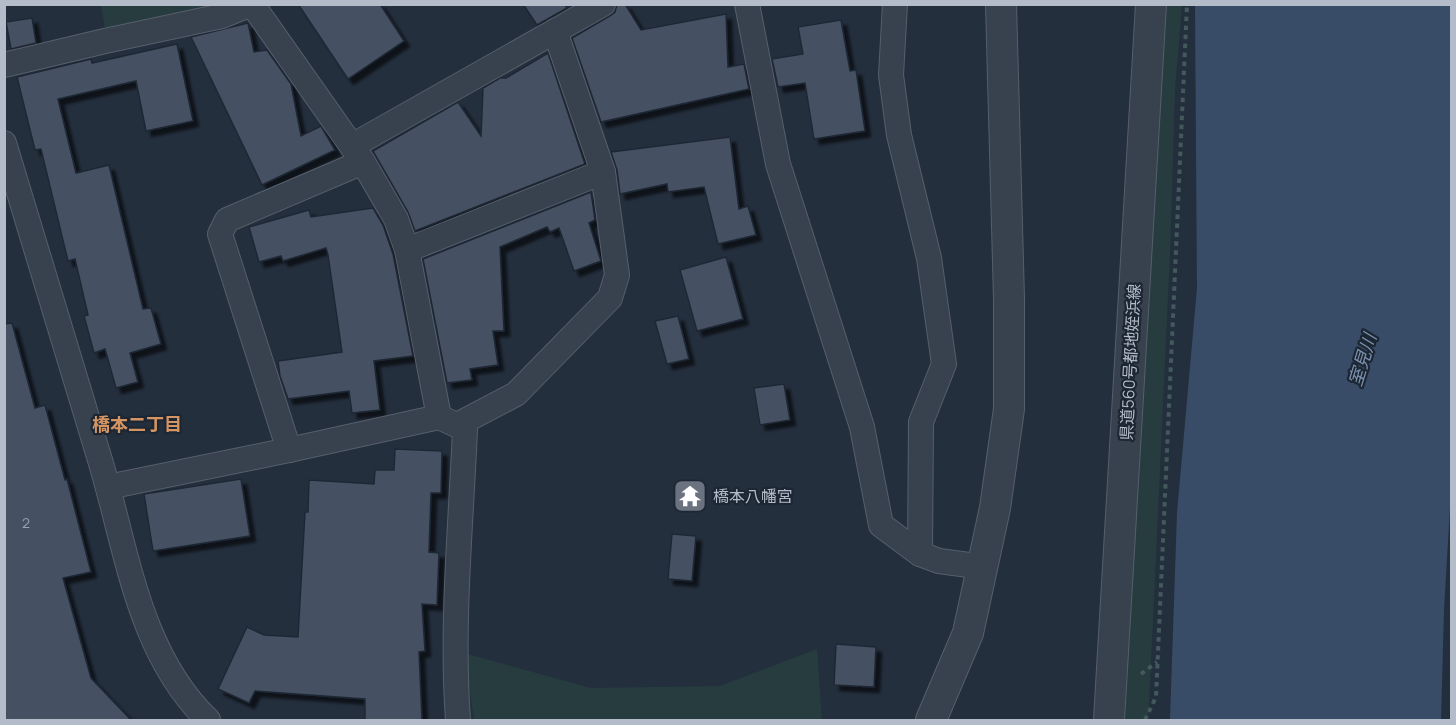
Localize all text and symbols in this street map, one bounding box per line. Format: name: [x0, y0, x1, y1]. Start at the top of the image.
street label: 県道560号都地姪浜線: [1115, 283, 1145, 441]
water label: 室見川: [1343, 328, 1382, 389]
district label: 橋本二丁目: [92, 412, 182, 436]
temple icon: 橋本八幡宮: [672, 478, 708, 514]
place label: 橋本八幡宮: [713, 485, 793, 507]
house number: 2: [22, 513, 30, 532]

